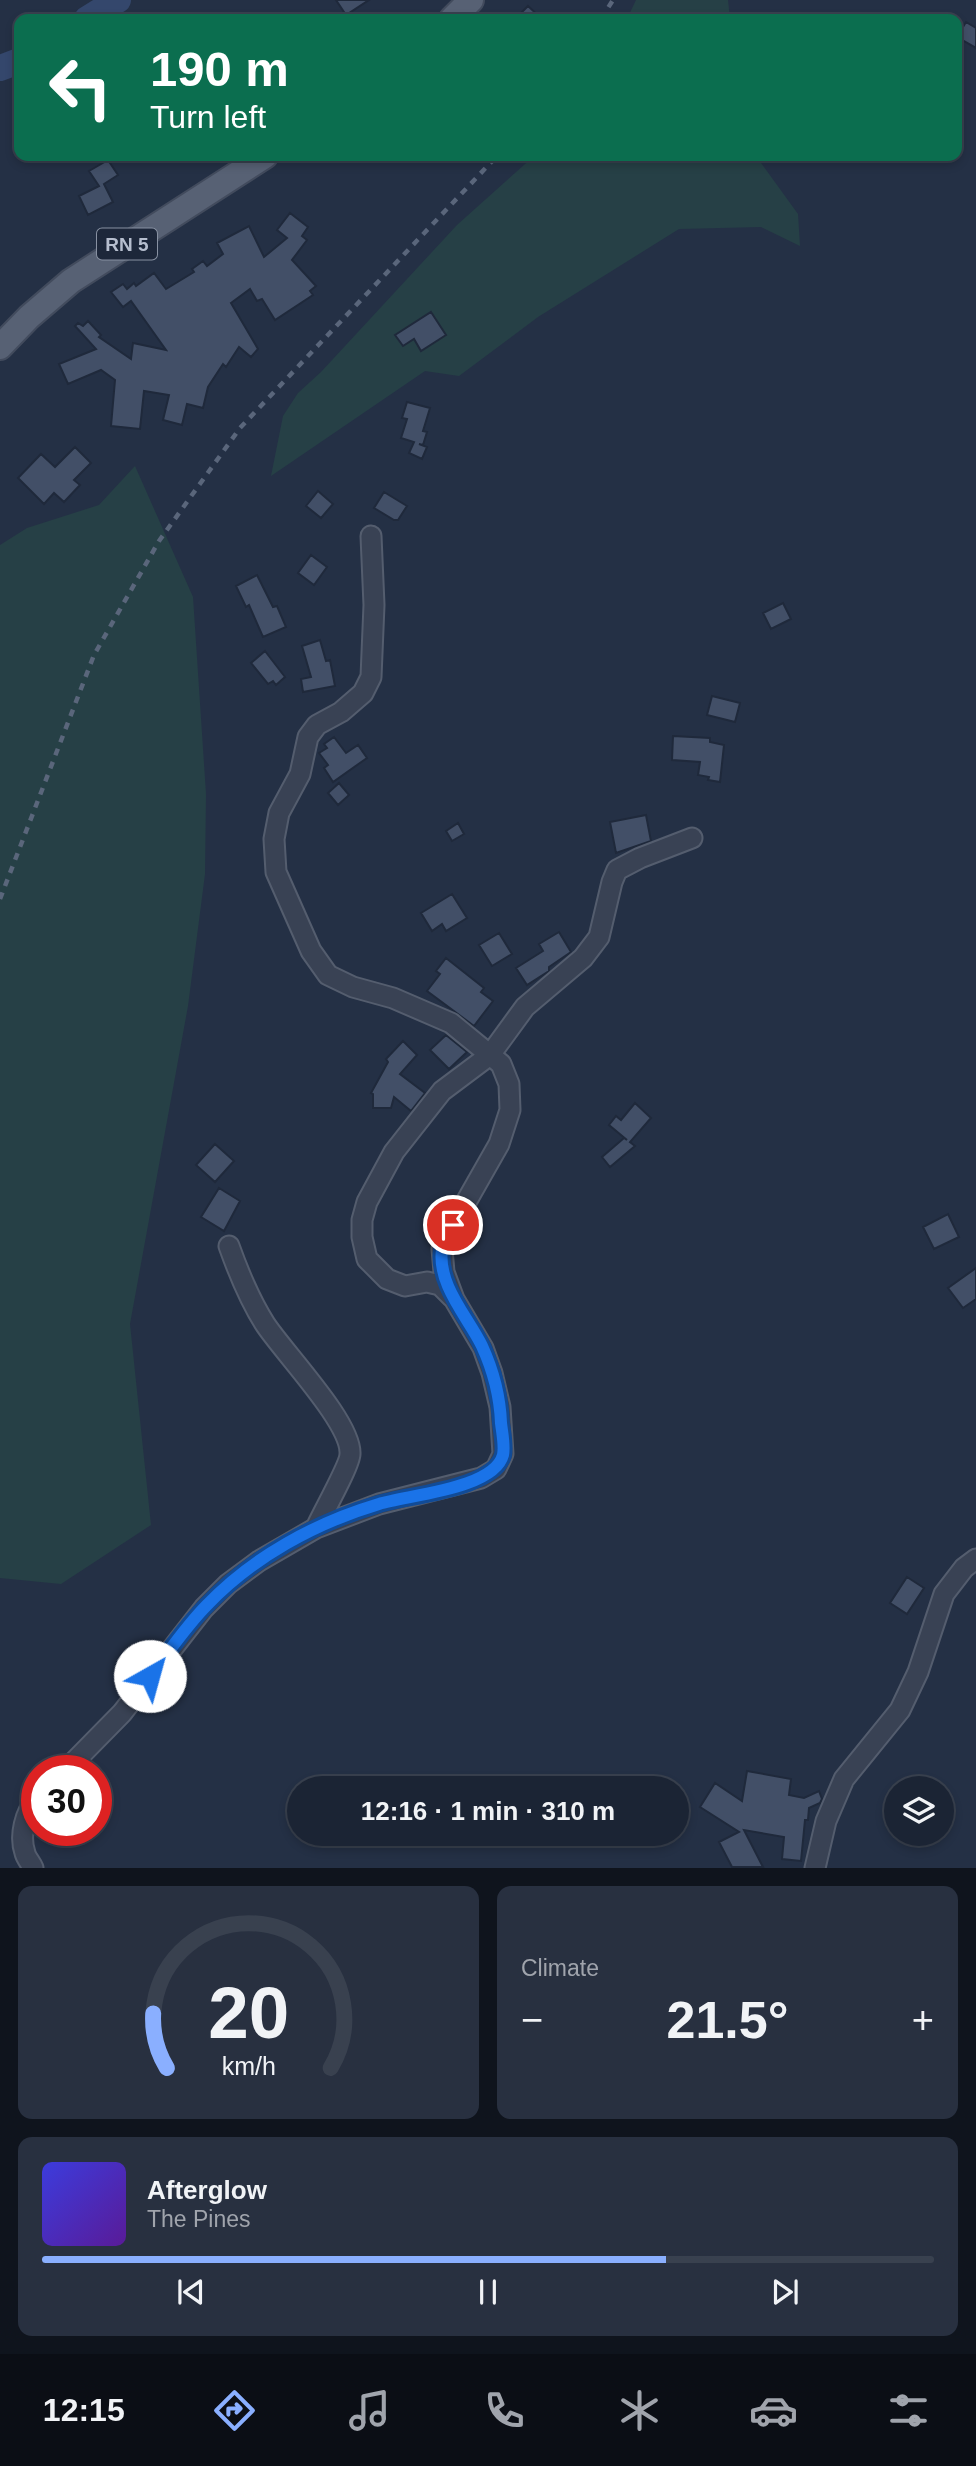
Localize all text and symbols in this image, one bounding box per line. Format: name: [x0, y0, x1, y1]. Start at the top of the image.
icon: left: [35, 42, 126, 133]
text: 190 m: [150, 42, 289, 96]
text: Turn left: [150, 99, 266, 135]
road number: RN 5: [97, 228, 157, 260]
pin: [423, 1195, 483, 1255]
icon: arrive: [434, 1206, 472, 1244]
position arrow: [113, 1639, 187, 1713]
speed limit sign: 30: [21, 1755, 112, 1846]
map controls: [884, 1776, 954, 1846]
button: layers: [884, 1776, 954, 1846]
text: 12:16 · 1 min · 310 m: [361, 1796, 615, 1826]
text: Climate: [521, 1955, 599, 1981]
text: 20: [208, 1973, 289, 2054]
text: 21.5°: [666, 1991, 789, 2049]
text: −: [521, 1999, 543, 2041]
text: +: [912, 1999, 934, 2041]
text: km/h: [221, 2052, 276, 2080]
text: Afterglow: [147, 2175, 267, 2205]
text: The Pines: [147, 2206, 251, 2232]
icon: previous: [172, 2273, 210, 2311]
icon: pause: [469, 2273, 507, 2311]
icon: next: [766, 2273, 804, 2311]
icon: directions: [210, 2386, 259, 2435]
icon: music: [345, 2386, 394, 2435]
icon: phone: [480, 2386, 529, 2435]
icon: climate: [615, 2386, 664, 2435]
icon: car: [749, 2386, 798, 2435]
icon: filters: [884, 2386, 933, 2435]
text: 12:15: [43, 2392, 125, 2428]

